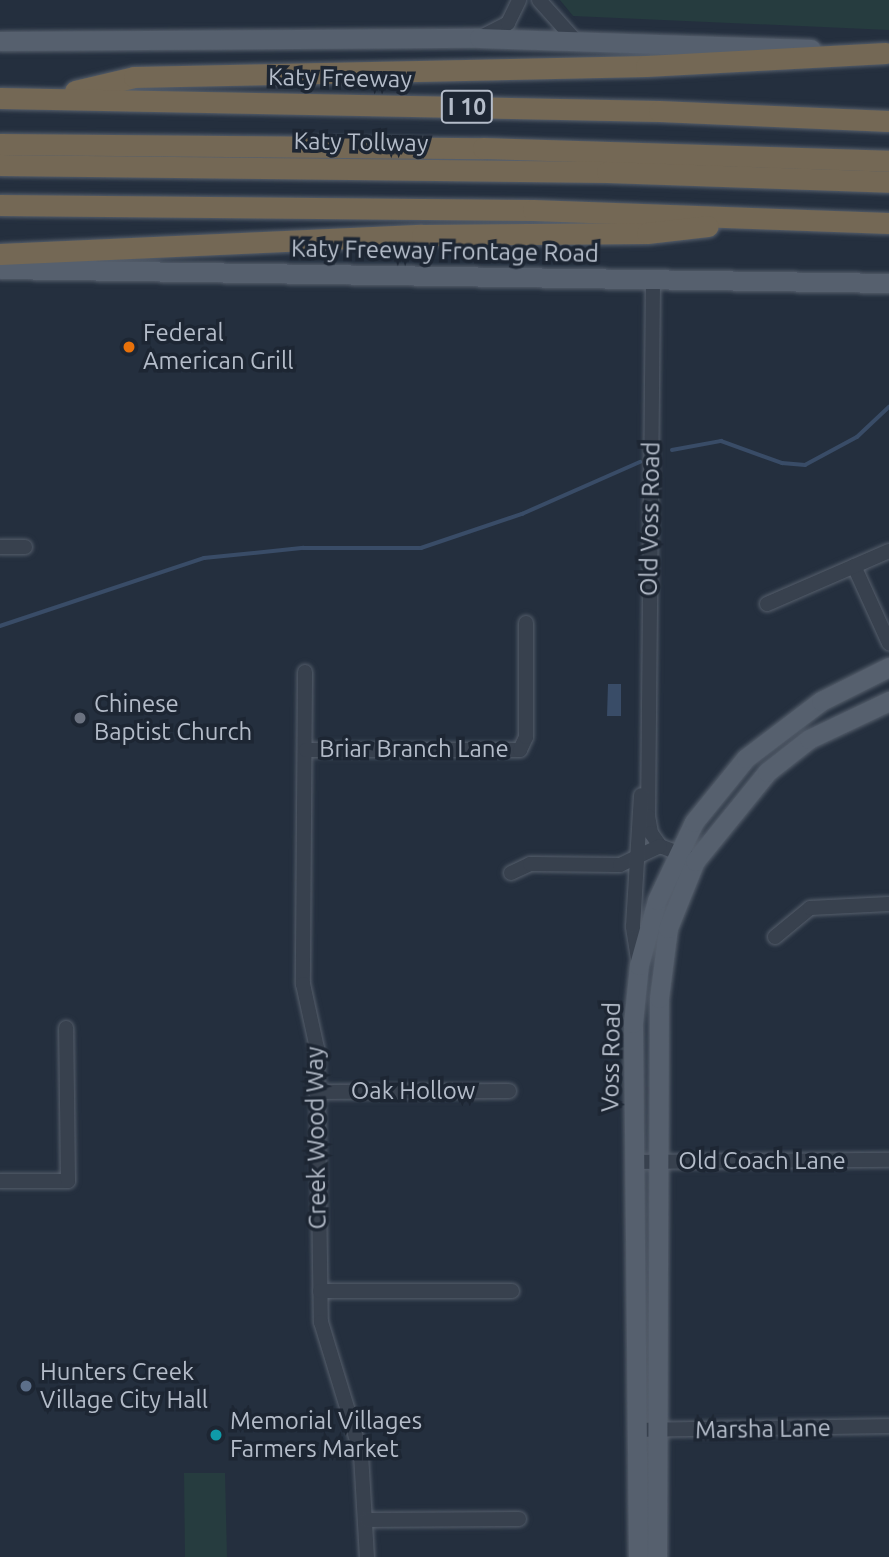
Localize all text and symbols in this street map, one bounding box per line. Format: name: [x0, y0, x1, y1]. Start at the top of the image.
street label: Katy Freeway: [268, 62, 412, 94]
road number: I 10: [441, 88, 493, 127]
street label: Katy Tollway: [293, 126, 429, 158]
street label: Katy Freeway Frontage Road: [291, 234, 599, 268]
place label: Federal American Grill: [143, 319, 294, 375]
marker: Federal American Grill: [121, 339, 137, 355]
street label: Old Voss Road: [634, 442, 666, 596]
place label: Chinese Baptist Church: [94, 690, 252, 746]
marker: Chinese Baptist Church: [72, 710, 88, 726]
street label: Briar Branch Lane: [319, 735, 509, 763]
street label: Voss Road: [596, 1002, 626, 1112]
street label: Creek Wood Way: [300, 1046, 332, 1230]
street label: Oak Hollow: [351, 1077, 475, 1105]
street label: Old Coach Lane: [678, 1147, 846, 1175]
place label: Hunters Creek Village City Hall: [40, 1358, 208, 1414]
marker: Hunters Creek Village City Hall: [18, 1378, 34, 1394]
place label: Memorial Villages Farmers Market: [230, 1407, 422, 1463]
street label: Marsha Lane: [695, 1413, 831, 1445]
marker: Memorial Villages Farmers Market: [208, 1427, 224, 1443]

